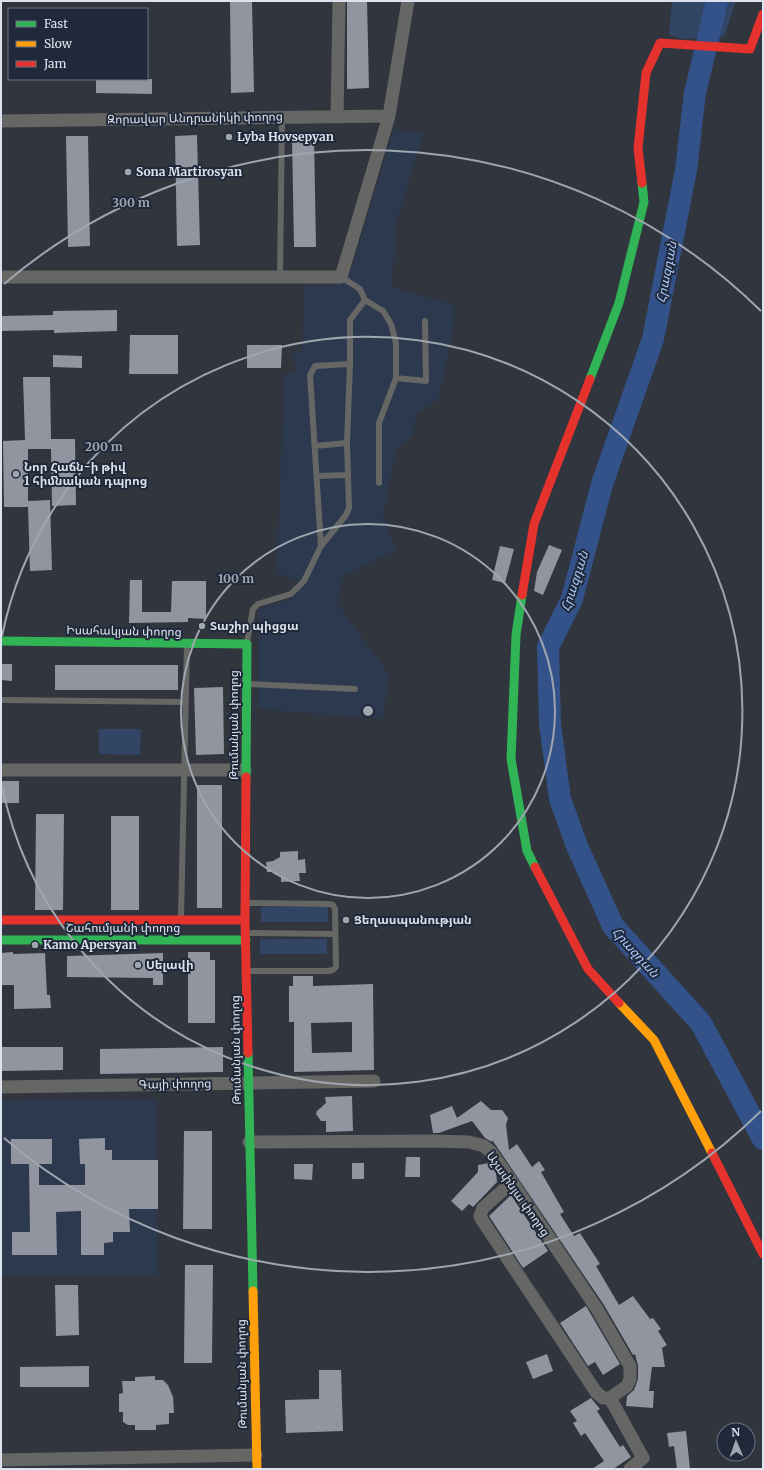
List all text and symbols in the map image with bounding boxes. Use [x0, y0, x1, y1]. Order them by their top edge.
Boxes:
legend [8, 8, 148, 80]
text: Fast [44, 16, 68, 31]
text: Slow [44, 36, 73, 51]
text: Jam [43, 56, 67, 71]
street label: Զորավար Անդրանիկի փողոց [107, 108, 283, 127]
place label: Lyba Hovsepyan [237, 129, 334, 144]
marker: Lyba Hovsepyan [224, 132, 234, 142]
place label: Sona Martirosyan [136, 164, 242, 179]
marker: Sona Martirosyan [123, 167, 133, 177]
text: 300 m [112, 195, 150, 210]
water label: Հրազդան [652, 239, 681, 304]
text: 200 m [85, 439, 123, 454]
place label: Նոր Հաճն-ի թիվ 1 հիմնական դպրոց [24, 459, 147, 488]
marker: Նոր Հաճն-ի թիվ 1 հիմնական դպրոց [11, 469, 21, 479]
water label: Հրազդան [557, 548, 593, 613]
text: 100 m [218, 571, 254, 586]
place label: Տաշիր պիցցա [210, 618, 299, 633]
marker: Տաշիր պիցցա [197, 621, 207, 631]
street label: Իսահակյան փողոց [66, 622, 182, 639]
street label: Թումանյան փողոց [226, 670, 241, 780]
centre of rings [361, 704, 375, 718]
place label: Ցեղասպանության [354, 912, 472, 927]
marker: Ցեղասպանության [341, 915, 351, 925]
street label: Շահումյանի փողոց [66, 920, 180, 935]
water label: Հրազդան [608, 924, 664, 982]
place label: Kamo Apersyan [43, 937, 137, 952]
marker: Kamo Apersyan [30, 940, 40, 950]
place label: Սելավի [146, 957, 194, 972]
marker: Սելավի [133, 960, 143, 970]
street label: Թումանյան փողոց [227, 995, 244, 1105]
street label: Գայի փողոց [138, 1075, 212, 1092]
street label: Աչափնյա փողոց [484, 1148, 553, 1239]
street label: Թումանյան փողոց [233, 1319, 250, 1429]
north arrow [716, 1422, 756, 1462]
text: N [731, 1425, 741, 1439]

